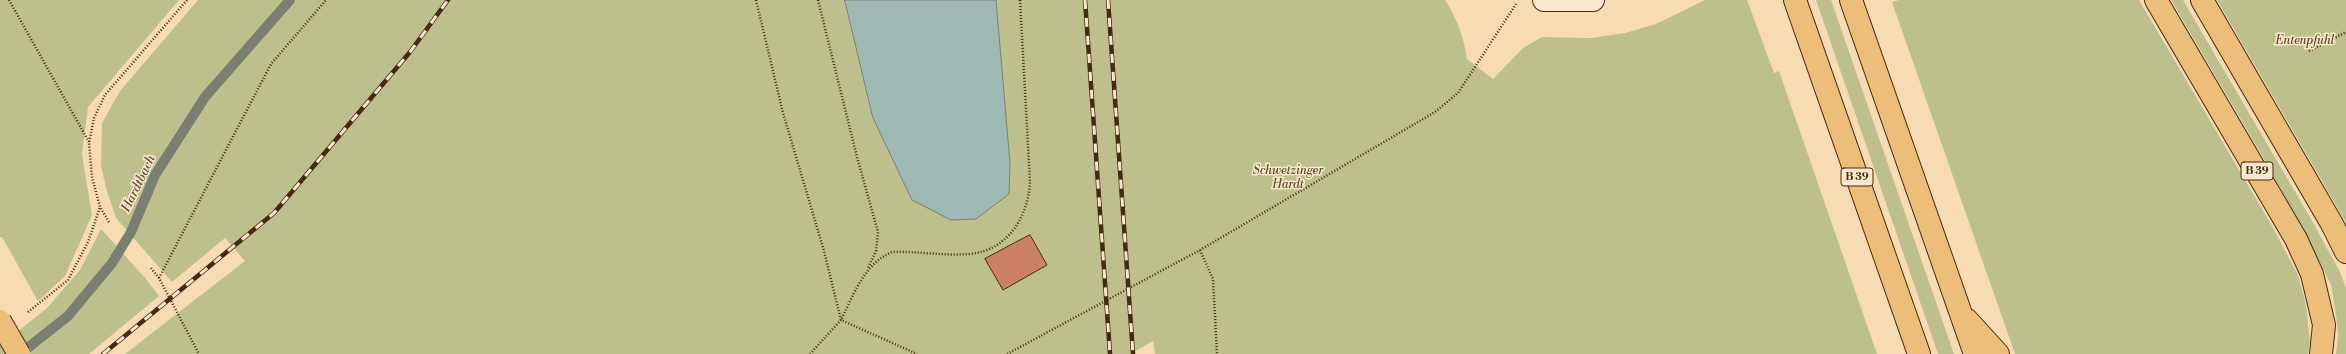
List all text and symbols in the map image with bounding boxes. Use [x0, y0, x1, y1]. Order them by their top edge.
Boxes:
park label: Entenpfuhl [2276, 34, 2334, 48]
water label: Hardtbach [119, 153, 159, 215]
road number: B 39 [2241, 162, 2273, 180]
park label: Schwetzinger Hardt [1253, 164, 1323, 192]
road number: B 39 [1841, 168, 1873, 186]

